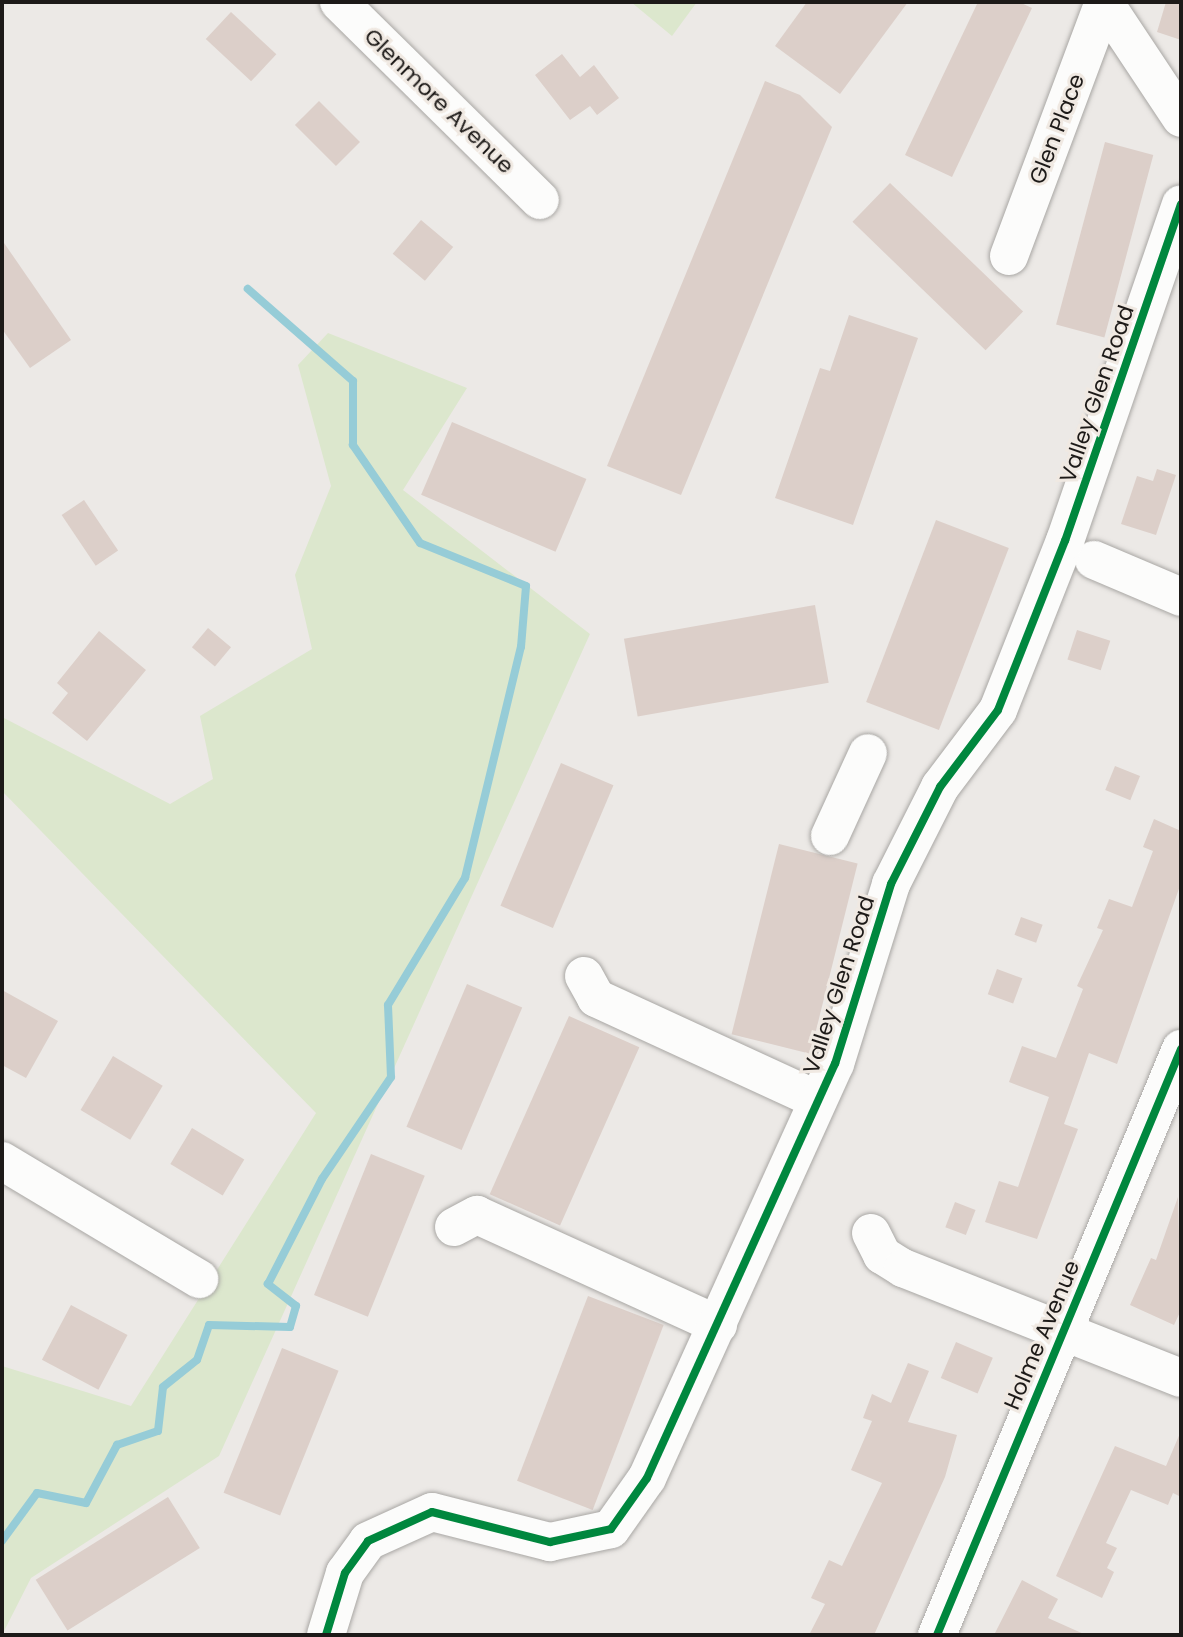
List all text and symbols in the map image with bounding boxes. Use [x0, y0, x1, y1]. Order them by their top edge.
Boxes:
street label: Glenmore Avenue [359, 23, 519, 179]
street label: Glen Place [1024, 70, 1090, 188]
street label: Valley Glen Road [1054, 302, 1140, 486]
street label: Valley Glen Road [798, 893, 880, 1077]
street label: Holme Avenue [999, 1256, 1085, 1414]

